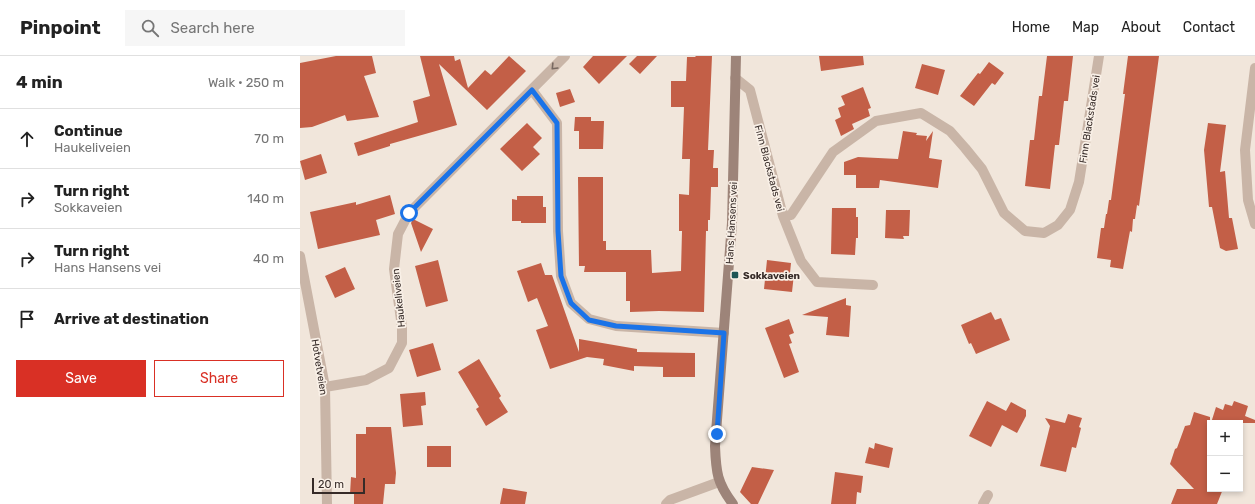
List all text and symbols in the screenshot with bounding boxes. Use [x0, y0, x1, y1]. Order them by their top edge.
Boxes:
search box [125, 10, 405, 46]
text: Pinpoint [20, 16, 101, 39]
icon: search [139, 17, 161, 39]
text: Search here [171, 19, 255, 37]
text: Home [1012, 19, 1050, 36]
text: Map [1072, 19, 1099, 36]
text: About [1121, 19, 1161, 36]
text: Contact [1183, 19, 1235, 36]
one-way arrow [551, 62, 559, 70]
text: 4 min [16, 72, 63, 92]
street label: Finn Blackstads vei [1077, 74, 1103, 164]
text: Walk · 250 m [208, 75, 284, 90]
text: Continue [54, 122, 123, 140]
street label: Finn Blackstads vei [752, 124, 786, 213]
icon: ahead [16, 128, 38, 150]
text: 70 m [254, 131, 284, 146]
text: Haukeliveien [54, 140, 131, 155]
text: Turn right [54, 182, 129, 200]
street label: Hans Hansens vei [724, 182, 740, 265]
icon: right [16, 188, 38, 210]
text: 140 m [247, 191, 284, 206]
text: Sokkaveien [54, 200, 122, 215]
route start [400, 204, 418, 222]
text: Turn right [54, 242, 129, 260]
icon: right [16, 248, 38, 270]
text: 40 m [253, 251, 284, 266]
text: Hans Hansens vei [54, 260, 161, 275]
street label: Haukeliveien [390, 268, 408, 328]
marker: Sokkaveien [730, 270, 740, 280]
place label: Sokkaveien [743, 270, 800, 282]
icon: arrive [16, 308, 38, 330]
text: Arrive at destination [54, 310, 209, 328]
street label: Hotvetveien [309, 338, 329, 396]
button: Save [16, 360, 146, 397]
button: Share [154, 360, 284, 397]
map controls [1207, 420, 1243, 492]
button: + [1207, 420, 1243, 456]
route end [708, 425, 726, 443]
button: − [1207, 456, 1243, 492]
scale bar [312, 476, 365, 495]
text: 20 m [318, 478, 344, 491]

